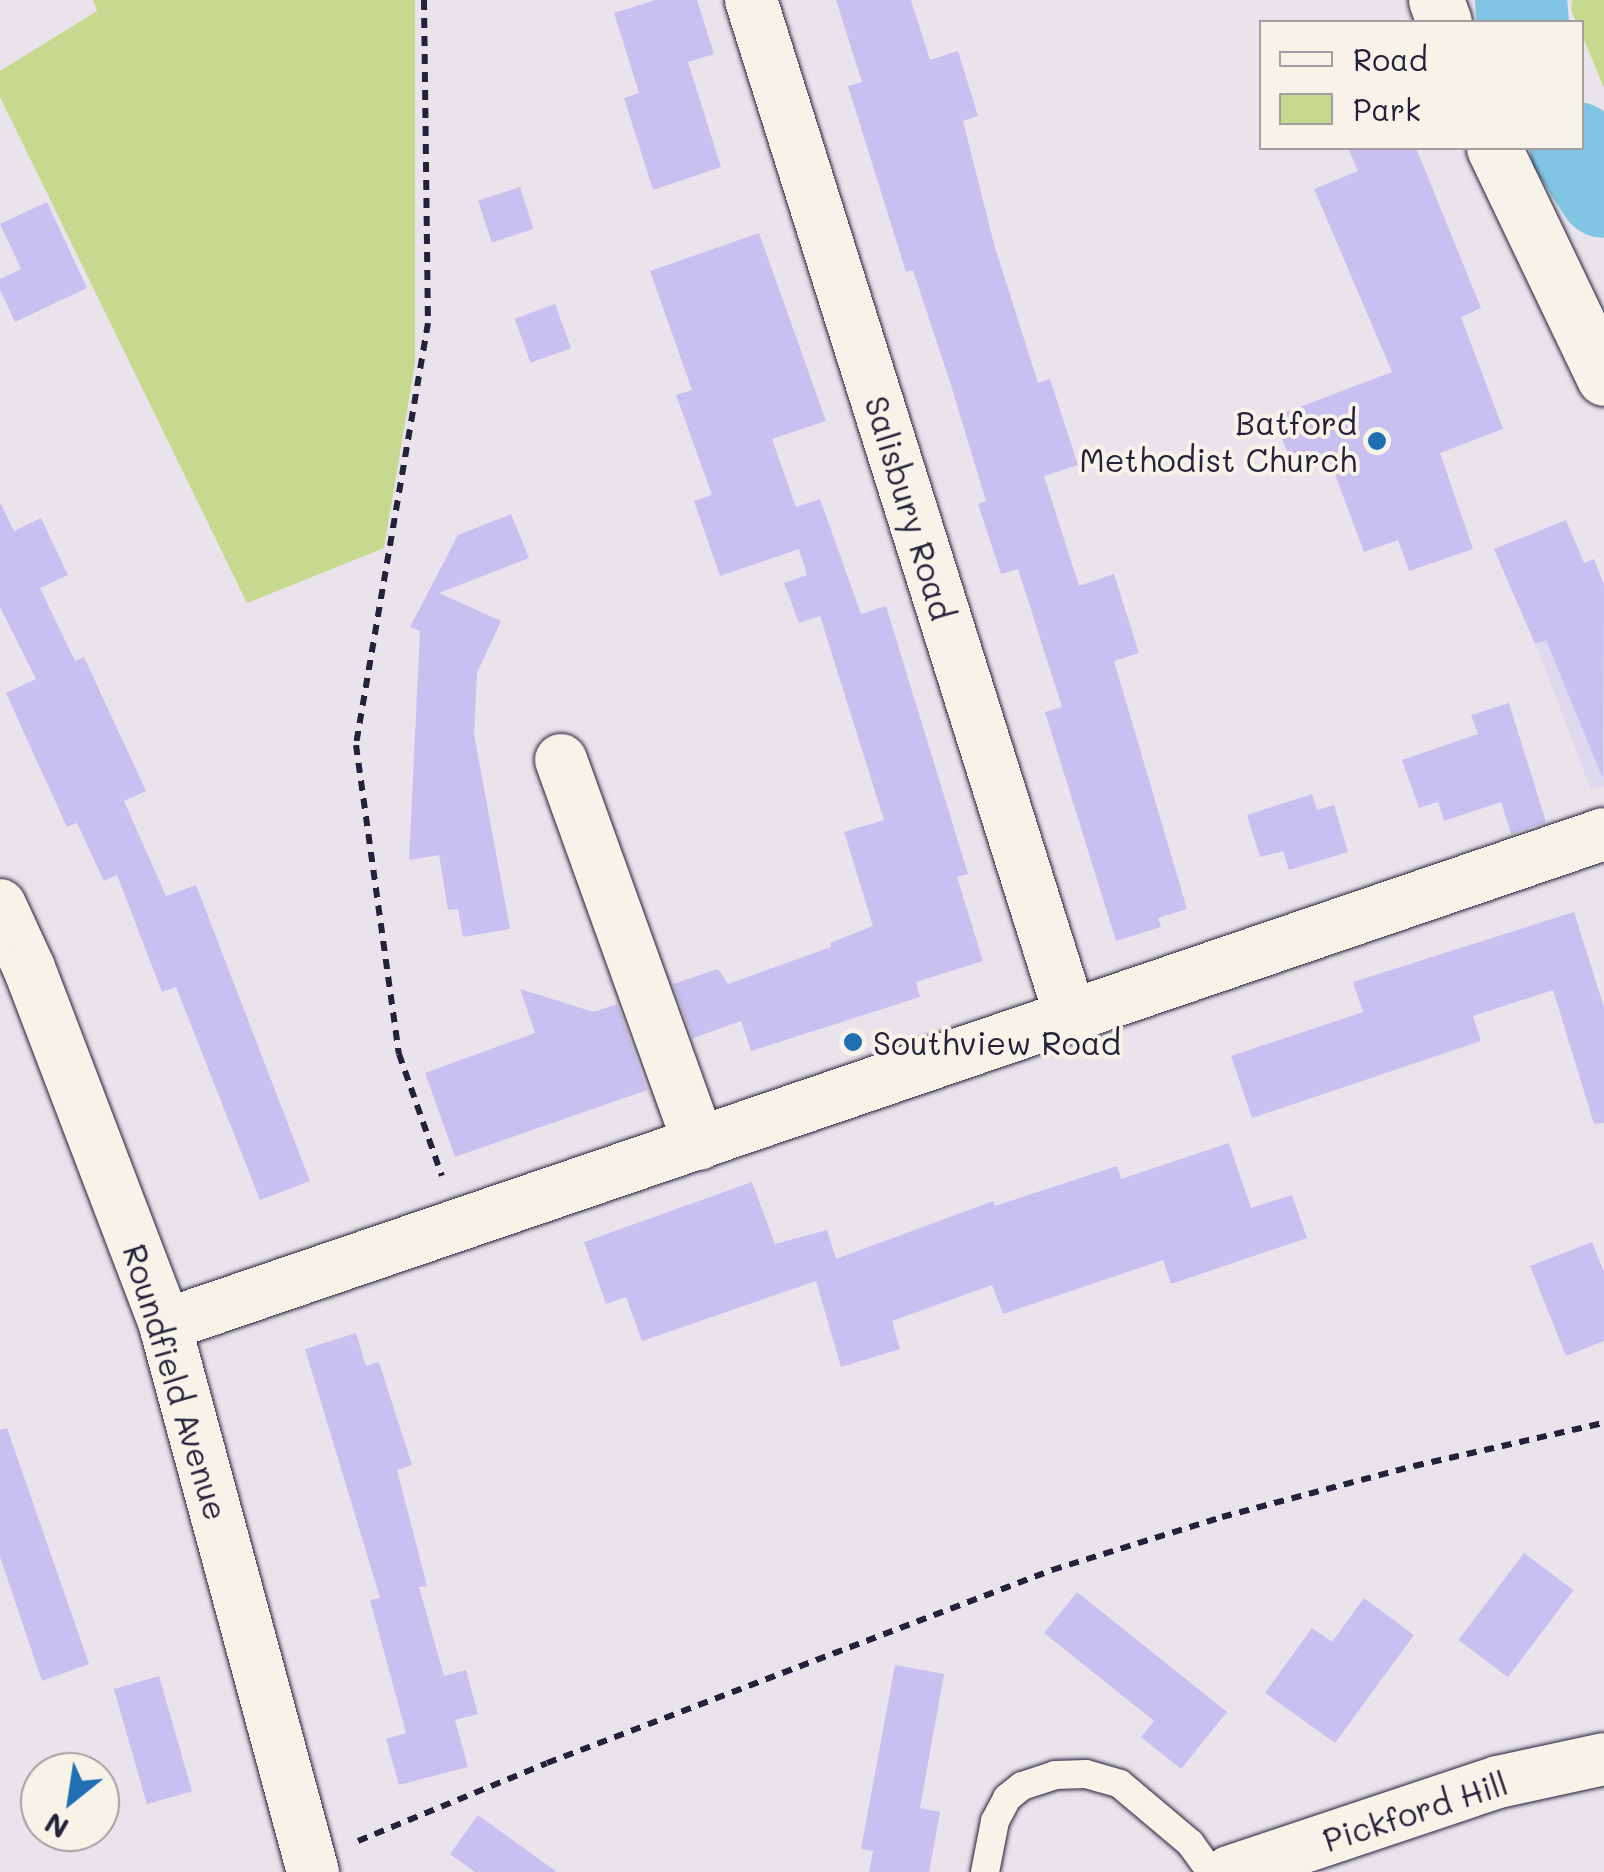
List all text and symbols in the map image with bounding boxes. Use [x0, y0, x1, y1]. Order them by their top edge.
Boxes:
legend [1259, 20, 1584, 150]
text: Road [1353, 39, 1428, 79]
text: Park [1353, 89, 1421, 129]
street label: Salisbury Road [858, 391, 962, 625]
place label: Batford Methodist Church [1079, 404, 1357, 479]
marker: Batford Methodist Church [1366, 430, 1388, 452]
place label: Southview Road [873, 1023, 1121, 1061]
marker: Southview Road [842, 1031, 864, 1053]
street label: Roundfield Avenue [116, 1239, 236, 1525]
north arrow [20, 1752, 120, 1852]
street label: Pickford Hill [1318, 1763, 1512, 1859]
text: N [38, 1805, 74, 1847]

